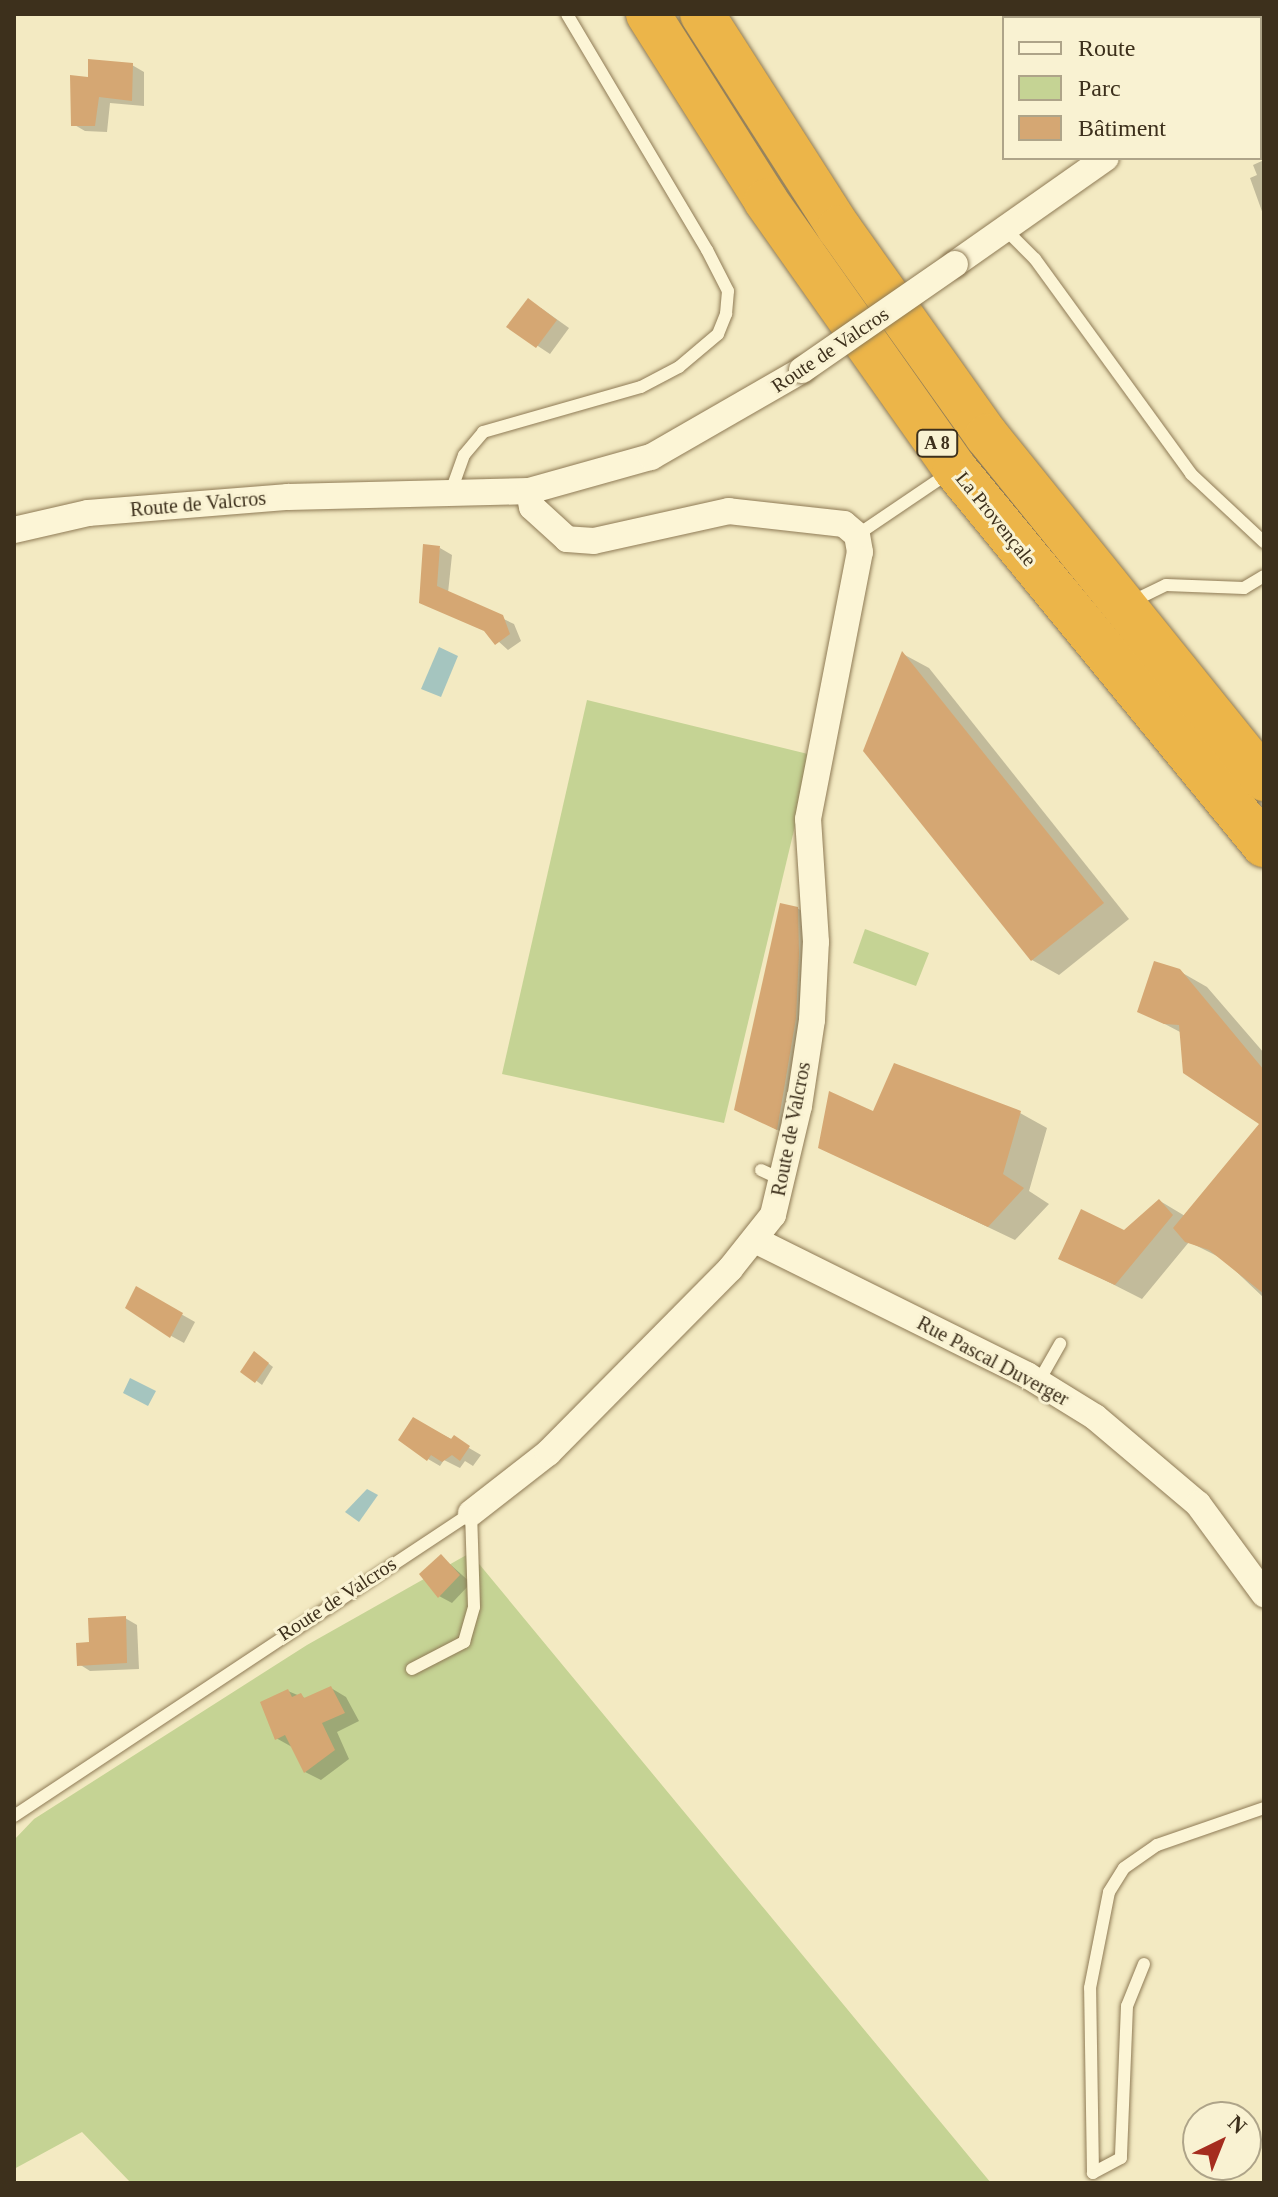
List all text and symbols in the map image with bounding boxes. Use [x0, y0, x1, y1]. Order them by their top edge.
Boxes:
legend [1002, 16, 1262, 160]
text: Route [1078, 35, 1135, 61]
text: Parc [1078, 75, 1121, 101]
text: Bâtiment [1078, 115, 1166, 141]
street label: Route de Valcros [767, 302, 893, 398]
road number: A 8 [915, 429, 959, 457]
street label: La Provençale [951, 467, 1041, 571]
street label: Route de Valcros [129, 486, 267, 522]
street label: Route de Valcros [766, 1060, 816, 1198]
street label: Rue Pascal Duverger [913, 1311, 1073, 1411]
street label: Route de Valcros [273, 1552, 401, 1646]
north arrow [1182, 2101, 1262, 2181]
text: N [1223, 2110, 1252, 2139]

